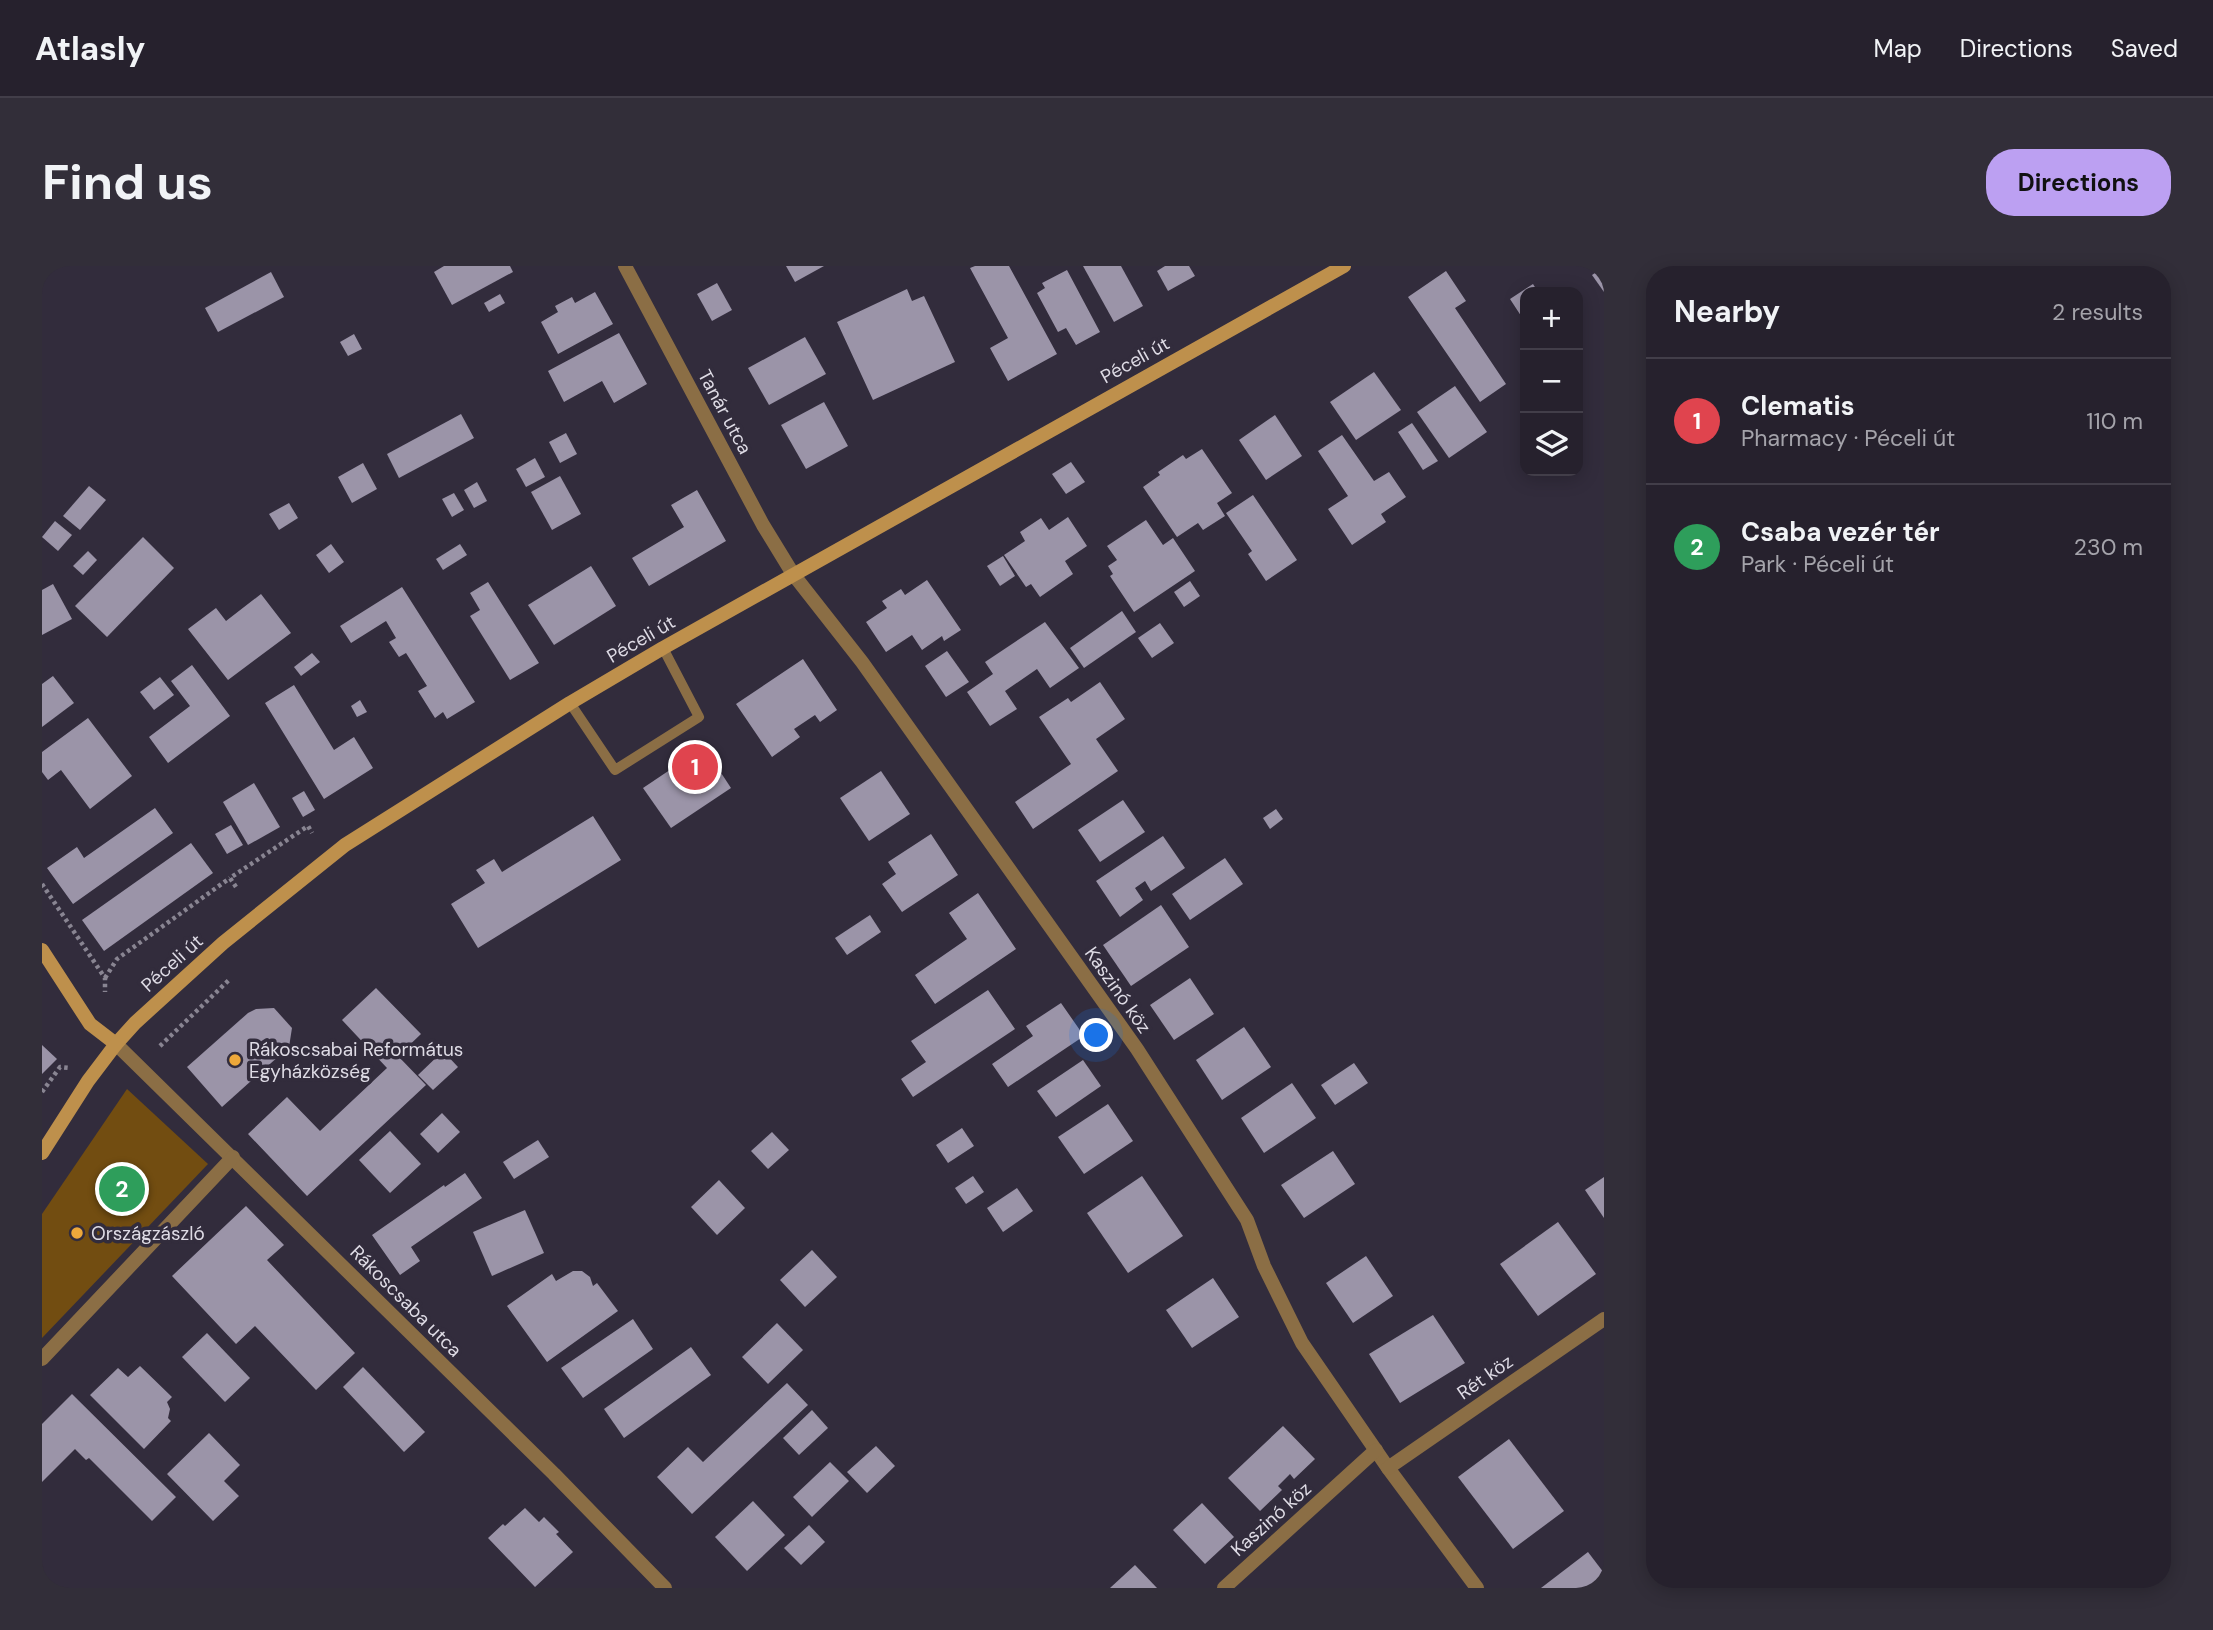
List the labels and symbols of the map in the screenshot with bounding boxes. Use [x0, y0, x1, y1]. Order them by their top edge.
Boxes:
street label: Péceli út [1096, 331, 1174, 389]
street label: Tanár utca [692, 365, 758, 459]
street label: Péceli út [602, 609, 680, 669]
pin: 1 [672, 741, 718, 793]
street label: Péceli út [136, 929, 208, 997]
street label: Kaszinó köz [1079, 942, 1157, 1038]
your location [1079, 1018, 1113, 1052]
place label: Rákoscsabai Református Egyházközség [249, 1037, 463, 1084]
marker: Rákoscsabai Református Egyházközség [227, 1052, 243, 1068]
pin: 2 [99, 1163, 145, 1215]
place label: Országzászló [91, 1221, 205, 1246]
marker: Országzászló [69, 1225, 85, 1241]
street label: Rákoscsaba utca [345, 1240, 467, 1362]
street label: Rét köz [1452, 1349, 1518, 1405]
street label: Kaszinó köz [1226, 1476, 1316, 1562]

